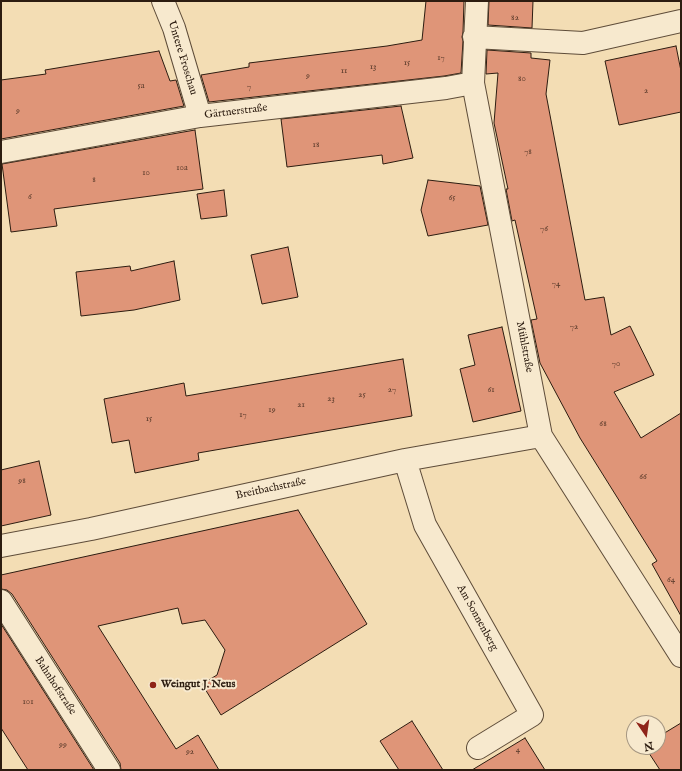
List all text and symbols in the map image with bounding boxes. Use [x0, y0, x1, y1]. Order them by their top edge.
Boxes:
house number: 82 [511, 13, 519, 23]
street label: Untere Froschau [164, 19, 200, 97]
house number: 17 [437, 53, 445, 63]
house number: 15 [404, 58, 410, 68]
house number: 13 [370, 62, 376, 72]
house number: 11 [341, 66, 347, 76]
house number: 9 [306, 71, 310, 81]
house number: 80 [518, 74, 526, 84]
house number: 5a [137, 81, 145, 91]
house number: 7 [247, 82, 251, 92]
house number: 2 [644, 86, 648, 96]
street label: Gärtnerstraße [204, 102, 268, 122]
house number: 9 [16, 106, 20, 116]
house number: 18 [313, 140, 319, 150]
house number: 78 [524, 147, 532, 157]
house number: 10a [176, 163, 188, 173]
house number: 10 [142, 168, 150, 178]
house number: 8 [92, 175, 96, 185]
house number: 6 [28, 192, 32, 202]
house number: 65 [448, 193, 456, 203]
house number: 76 [540, 224, 548, 234]
house number: 74 [552, 279, 560, 289]
street label: Mühlstraße [513, 320, 535, 374]
house number: 72 [570, 322, 578, 332]
house number: 70 [612, 359, 620, 369]
house number: 27 [388, 385, 396, 395]
house number: 61 [487, 385, 495, 395]
house number: 25 [358, 390, 366, 400]
house number: 23 [327, 394, 335, 404]
house number: 21 [297, 400, 305, 410]
house number: 19 [268, 405, 276, 415]
house number: 17 [239, 410, 247, 420]
house number: 15 [146, 414, 152, 424]
house number: 68 [599, 419, 607, 429]
house number: 66 [639, 472, 647, 482]
street label: Breitbachstraße [235, 475, 307, 503]
house number: 98 [18, 476, 26, 486]
house number: 64 [667, 575, 675, 585]
street label: Am Sonnenberg [453, 583, 501, 653]
street label: Bahnhofstraße [31, 654, 79, 718]
place label: Weingut J. Neus [161, 678, 235, 692]
marker: Weingut J. Neus [148, 680, 158, 690]
house number: 101 [22, 697, 34, 707]
north arrow [626, 715, 666, 755]
text: N [642, 738, 655, 754]
house number: 99 [59, 740, 67, 750]
house number: 4 [516, 745, 520, 755]
house number: 92 [186, 747, 194, 757]

